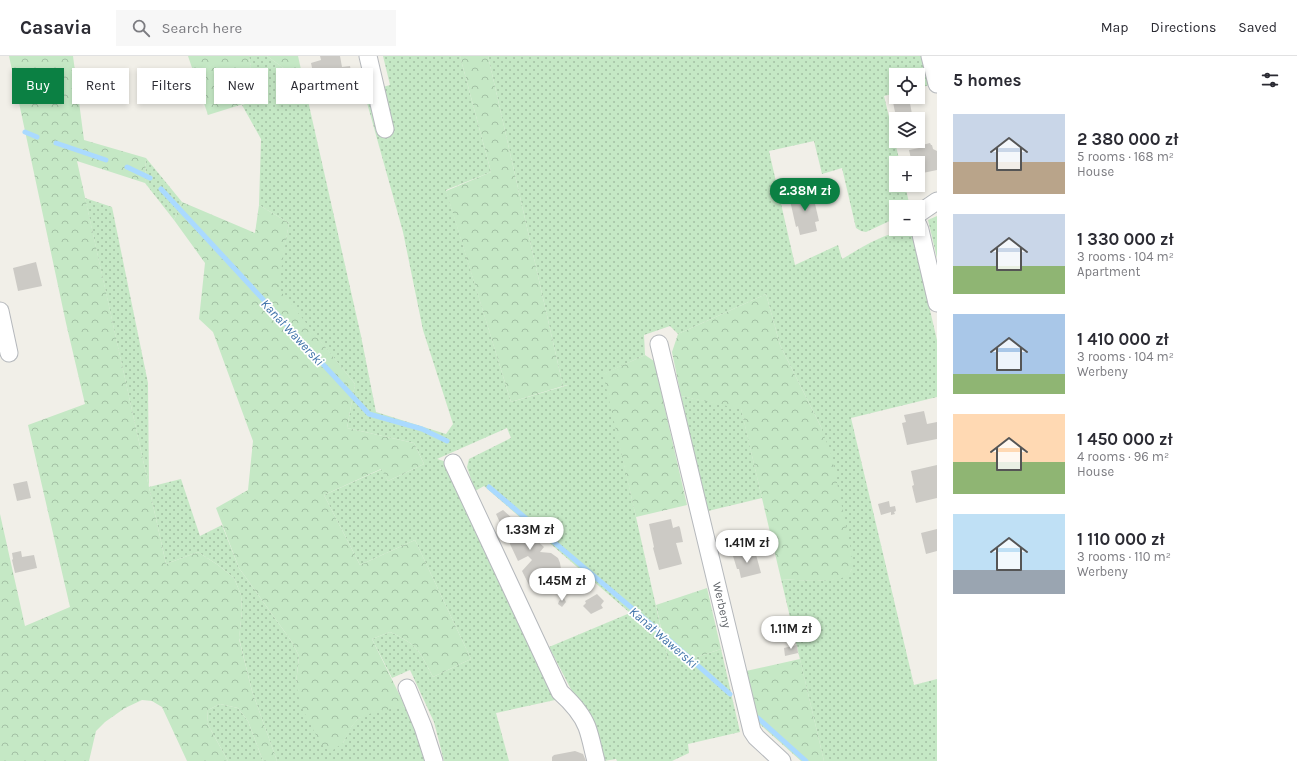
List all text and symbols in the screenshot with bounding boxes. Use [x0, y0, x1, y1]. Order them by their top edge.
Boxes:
search box [116, 10, 396, 46]
text: Casavia [20, 17, 92, 39]
icon: search [130, 17, 152, 39]
text: Search here [162, 19, 242, 37]
text: Map [1101, 19, 1129, 36]
text: Directions [1151, 19, 1216, 36]
text: Saved [1238, 19, 1277, 36]
chip: Buy [12, 68, 64, 104]
chip: Rent [72, 68, 129, 104]
chip: Filters [137, 68, 206, 104]
chip: New [214, 68, 268, 104]
chip: Apartment [276, 68, 373, 104]
map controls [889, 68, 925, 236]
button: locate [889, 68, 925, 104]
icon: filters [1259, 69, 1281, 91]
text: 5 homes [953, 70, 1022, 90]
button: layers [889, 112, 925, 148]
text: 2 380 000 zł [1077, 129, 1178, 149]
icon: home [985, 130, 1033, 178]
text: 5 rooms · 168 m² [1077, 149, 1174, 164]
button: + [889, 156, 925, 192]
text: House [1077, 164, 1114, 179]
pin: 2.38M zł [764, 178, 846, 212]
text: 2.38M zł [779, 183, 831, 198]
button: − [889, 200, 925, 236]
text: 1 330 000 zł [1077, 229, 1174, 249]
icon: home [985, 230, 1033, 278]
text: 3 rooms · 104 m² [1077, 249, 1174, 264]
text: Apartment [1077, 264, 1140, 279]
water label: Kanał Wawerski [258, 296, 328, 369]
text: 1 410 000 zł [1077, 329, 1169, 349]
icon: home [985, 330, 1033, 378]
text: 3 rooms · 104 m² [1077, 349, 1174, 364]
text: Werbeny [1077, 364, 1128, 379]
text: 1 450 000 zł [1077, 429, 1173, 449]
icon: home [985, 430, 1033, 478]
text: 4 rooms · 96 m² [1077, 449, 1169, 464]
text: House [1077, 464, 1114, 479]
pin: 1.33M zł [489, 517, 571, 551]
text: 1.33M zł [506, 522, 554, 537]
text: 1 110 000 zł [1077, 529, 1165, 549]
pin: 1.41M zł [706, 530, 788, 564]
icon: home [985, 530, 1033, 578]
text: 1.41M zł [725, 535, 769, 550]
text: 3 rooms · 110 m² [1077, 549, 1171, 564]
text: Werbeny [1077, 564, 1128, 579]
pin: 1.45M zł [521, 568, 603, 602]
text: 1.45M zł [538, 573, 586, 588]
street label: Werbeny [710, 581, 734, 630]
water label: Kanał Wawerski [627, 604, 701, 671]
pin: 1.11M zł [750, 616, 832, 650]
text: 1.11M zł [770, 621, 812, 636]

